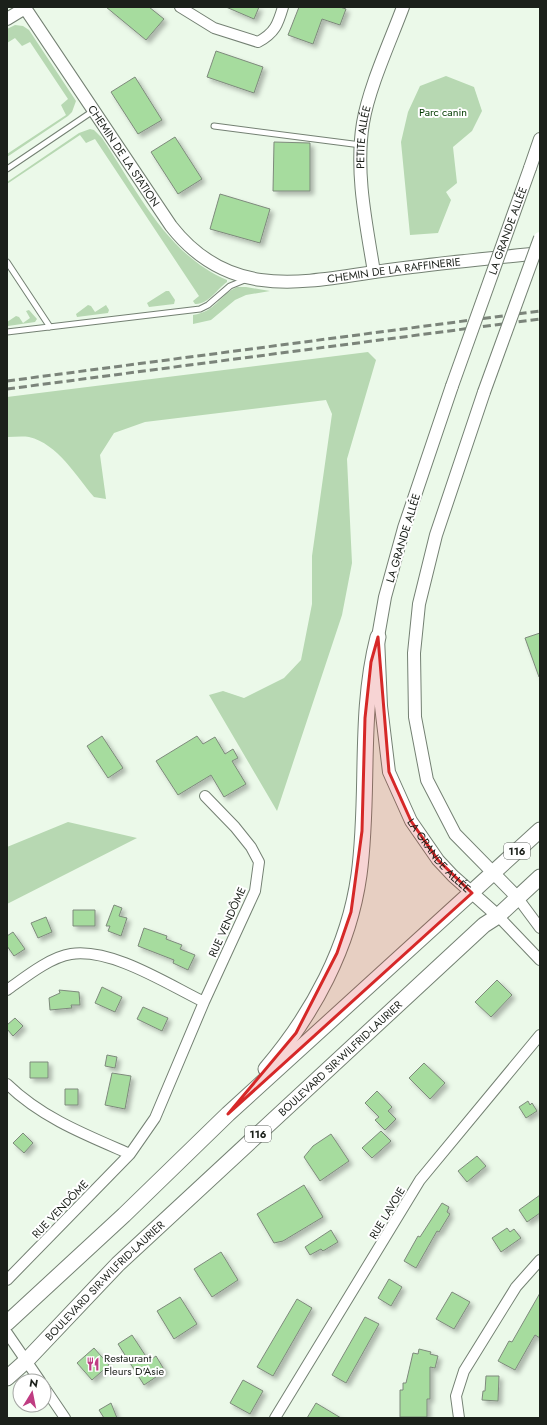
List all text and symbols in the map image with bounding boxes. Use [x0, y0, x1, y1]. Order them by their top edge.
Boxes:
street label: CHEMIN DE LA STATION [84, 102, 164, 210]
street label: PETITE ALLÉE [352, 104, 375, 169]
park label: Parc canin [419, 104, 467, 120]
street label: LA GRANDE ALLÉE [484, 184, 531, 277]
street label: CHEMIN DE LA RAFFINERIE [326, 253, 461, 287]
street label: LA GRANDE ALLÉE [382, 491, 424, 585]
street label: LA GRANDE ALLÉE [404, 815, 474, 896]
road number: 116 [504, 843, 530, 859]
street label: RUE VENDÔME [204, 884, 250, 960]
street label: BOULEVARD SIR-WILFRID-LAURIER [275, 996, 406, 1120]
road number: 116 [245, 1126, 271, 1142]
street label: RUE VENDÔME [28, 1176, 92, 1242]
street label: RUE LAVOIE [365, 1184, 409, 1242]
street label: BOULEVARD SIR-WILFRID-LAURIER [41, 1216, 169, 1344]
place label: Restaurant Fleurs D'Asie [104, 1350, 164, 1379]
restaurant icon: Restaurant Fleurs D'Asie [85, 1356, 101, 1372]
north arrow [12, 1373, 52, 1413]
text: N [28, 1375, 39, 1392]

